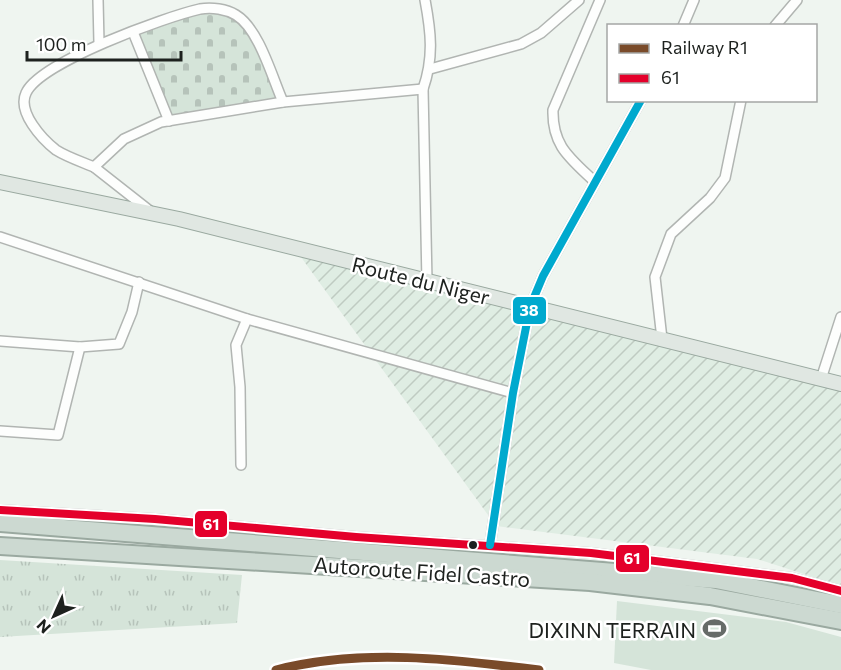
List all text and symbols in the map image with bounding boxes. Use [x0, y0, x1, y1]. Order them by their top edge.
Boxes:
scale bar [27, 24, 182, 62]
legend [607, 24, 817, 102]
text: 100 m [36, 33, 86, 55]
text: Railway R1 [661, 36, 748, 58]
text: 61 [661, 66, 680, 88]
street label: Route du Niger [350, 251, 492, 309]
line badge: 38 [512, 296, 547, 325]
text: 38 [519, 300, 539, 319]
line badge: 61 [194, 510, 228, 538]
text: 61 [202, 514, 220, 533]
unlabelled marker [467, 539, 479, 551]
line badge: 61 [615, 544, 650, 573]
text: 61 [623, 548, 641, 567]
street label: Autoroute Fidel Castro [313, 551, 531, 591]
north arrow [24, 586, 84, 646]
text: N [32, 616, 54, 638]
sports icon: DIXINN TERRAIN [701, 616, 727, 642]
place label: DIXINN TERRAIN [529, 617, 696, 642]

